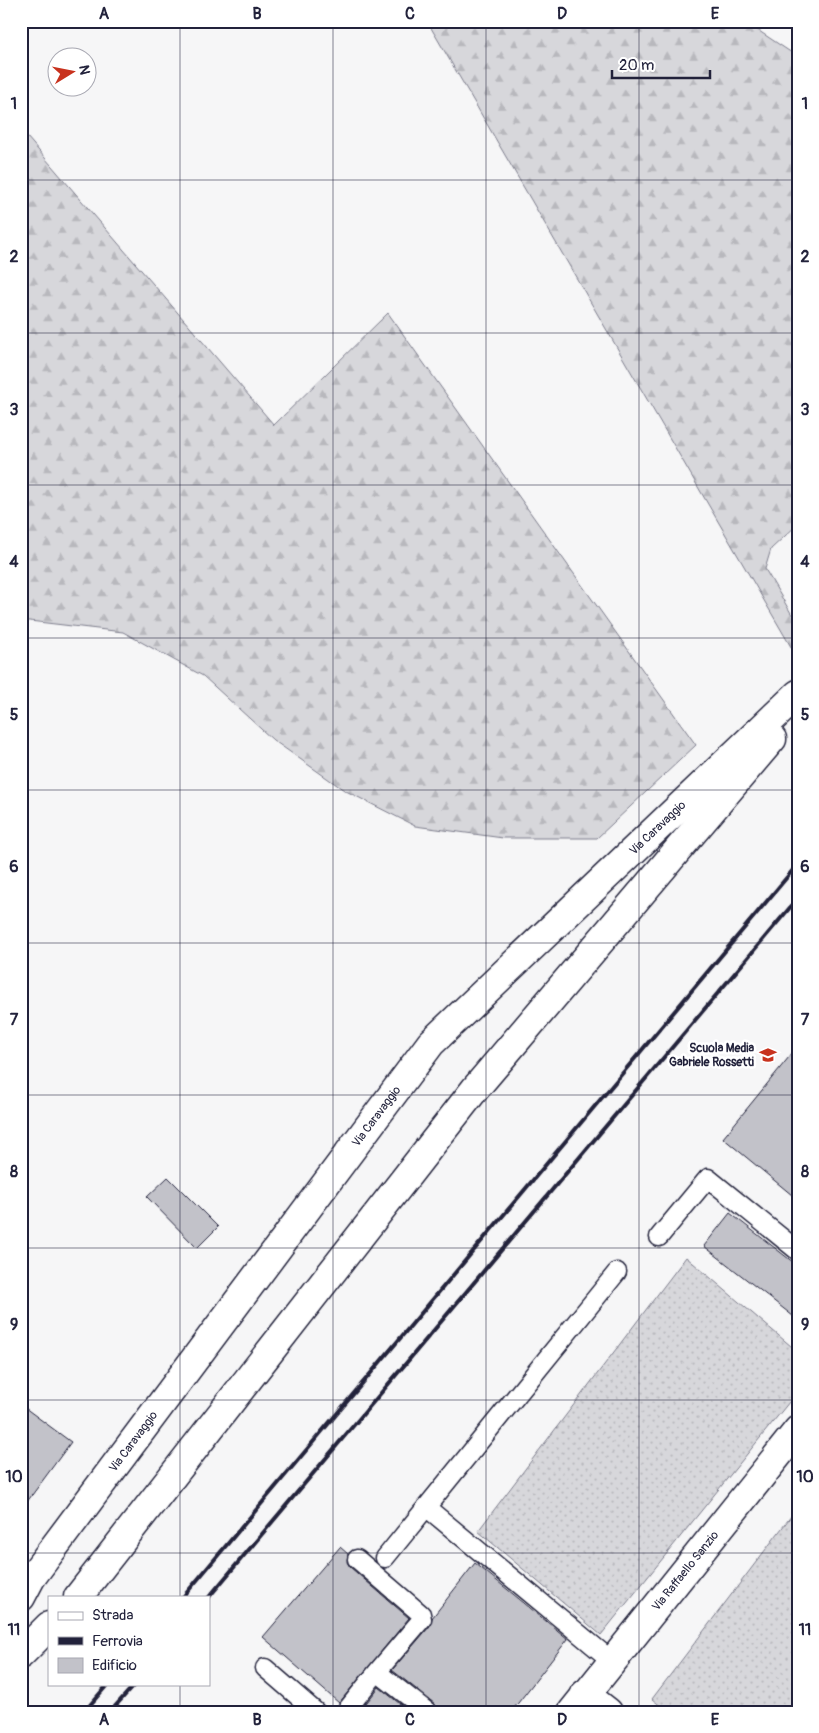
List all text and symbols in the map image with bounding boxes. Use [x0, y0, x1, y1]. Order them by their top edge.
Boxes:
text: A [99, 4, 110, 24]
text: B [252, 4, 262, 24]
text: C [405, 4, 415, 24]
text: D [557, 4, 567, 24]
text: E [711, 4, 720, 24]
north arrow [48, 48, 98, 98]
scale bar [612, 48, 709, 80]
text: 20 m [619, 56, 654, 75]
text: N [75, 64, 94, 76]
text: 1 [11, 94, 17, 114]
text: 1 [802, 94, 808, 114]
text: 2 [10, 247, 19, 267]
text: 2 [801, 247, 810, 267]
text: 3 [10, 400, 19, 420]
text: 3 [801, 400, 810, 420]
text: 4 [9, 552, 19, 572]
text: 4 [800, 552, 810, 572]
text: 5 [10, 705, 19, 725]
text: 5 [801, 705, 810, 725]
street label: Via Caravaggio [627, 797, 690, 858]
text: 6 [9, 857, 19, 877]
text: 6 [800, 857, 810, 877]
text: 7 [10, 1010, 19, 1030]
text: 7 [801, 1010, 810, 1030]
place label: Scuola Media Gabriele Rossetti [669, 1041, 754, 1070]
school or university icon: Scuola Media Gabriele Rossetti [758, 1045, 778, 1065]
street label: Via Caravaggio [349, 1083, 405, 1150]
text: 8 [10, 1162, 18, 1182]
text: 8 [801, 1162, 809, 1182]
text: 9 [10, 1315, 18, 1335]
text: 9 [801, 1315, 809, 1335]
street label: Via Caravaggio [106, 1408, 161, 1475]
text: 10 [5, 1467, 23, 1487]
text: 10 [796, 1467, 814, 1487]
street label: Via Raffaello Sanzio [649, 1528, 722, 1614]
legend [48, 1596, 210, 1686]
text: Strada [92, 1606, 133, 1625]
text: 11 [8, 1620, 20, 1640]
text: 11 [799, 1620, 811, 1640]
text: Ferrovia [92, 1632, 143, 1651]
text: Edificio [92, 1656, 137, 1675]
text: A [99, 1710, 110, 1730]
text: B [252, 1710, 262, 1730]
text: C [405, 1710, 415, 1730]
text: D [557, 1710, 567, 1730]
text: E [711, 1710, 720, 1730]

